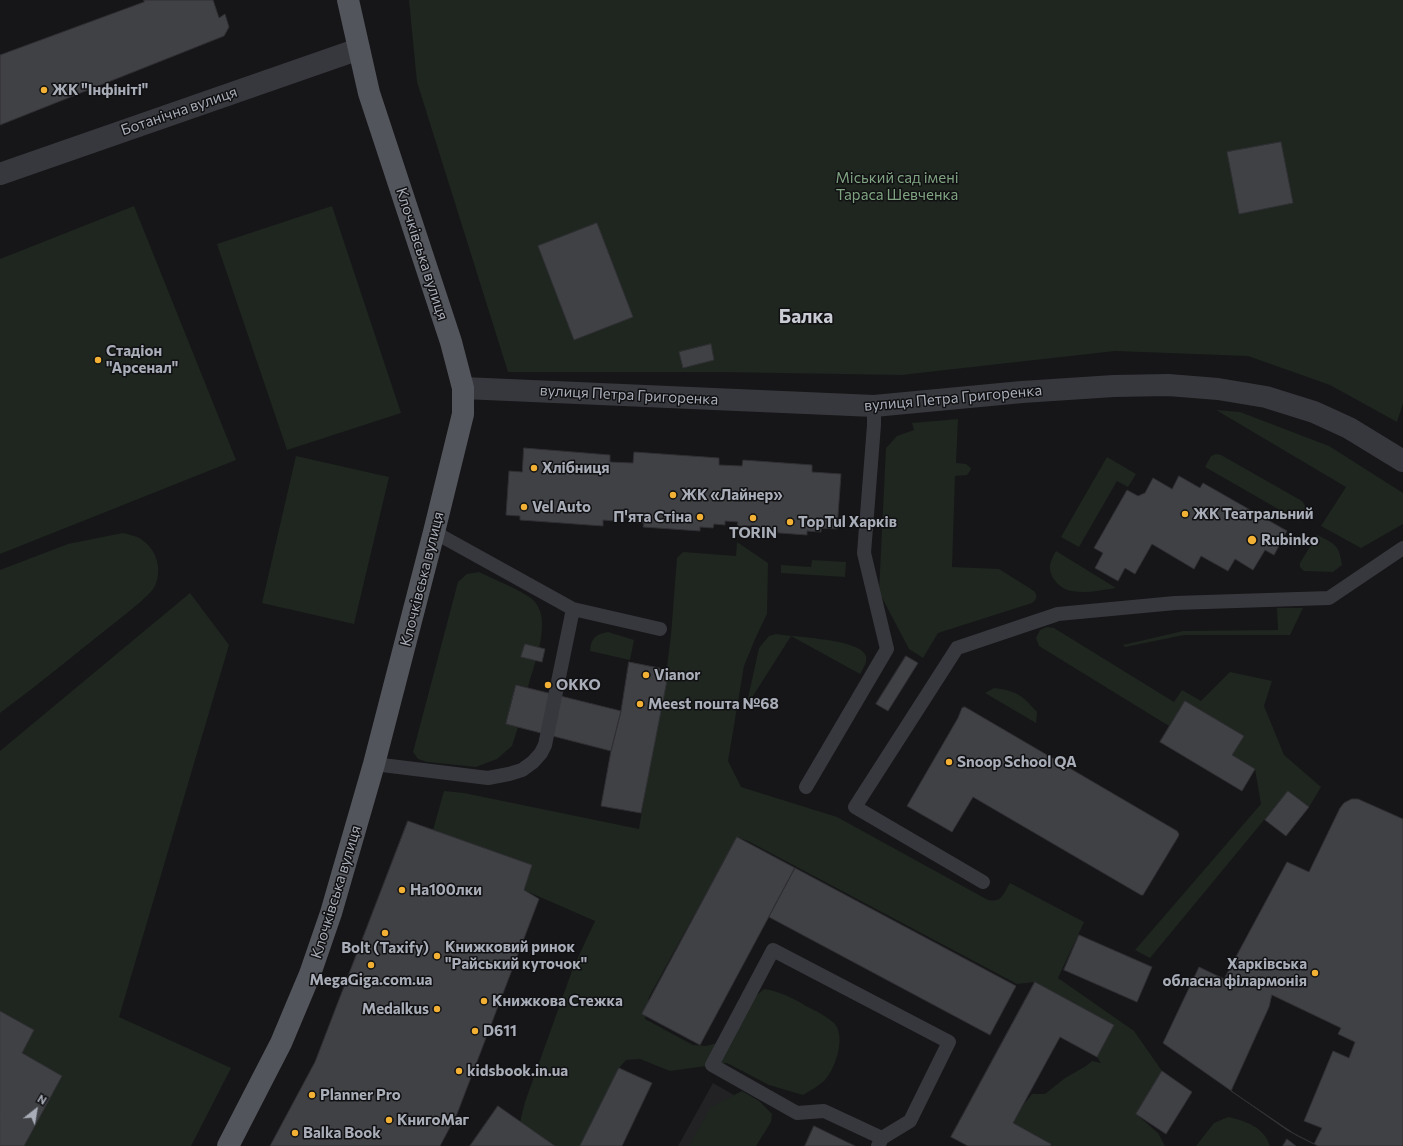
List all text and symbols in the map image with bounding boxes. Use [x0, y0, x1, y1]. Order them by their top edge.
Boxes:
place label: ЖК "Інфініті" [52, 81, 148, 99]
street label: Ботанічна вулиця [119, 83, 239, 139]
marker: ЖК "Інфініті" [39, 85, 49, 95]
park label: Міський сад імені Тараса Шевченка [835, 169, 959, 204]
street label: Клочківська вулиця [392, 185, 452, 323]
district label: Балка [779, 306, 833, 328]
place label: Стадіон "Арсенал" [106, 342, 178, 377]
marker: Стадіон "Арсенал" [93, 355, 103, 365]
street label: вулиця Петра Григоренка [539, 381, 719, 409]
street label: вулиця Петра Григоренка [863, 381, 1043, 415]
place label: Хлібниця [542, 459, 610, 477]
marker: Хлібниця [529, 463, 539, 473]
place label: ЖК «Лайнер» [681, 486, 783, 504]
marker: ЖК «Лайнер» [668, 490, 678, 500]
place label: Vel Auto [532, 498, 591, 516]
marker: Vel Auto [519, 502, 529, 512]
place label: ЖК Театральний [1193, 505, 1314, 523]
place label: П'ята Стіна [613, 508, 692, 526]
marker: ЖК Театральний [1180, 509, 1190, 519]
street label: Клочківська вулиця [397, 510, 447, 648]
marker: П'ята Стіна [695, 512, 705, 522]
marker: TORIN [748, 513, 758, 523]
place label: TopTul Харків [798, 513, 897, 531]
marker: TopTul Харків [785, 517, 795, 527]
place label: TORIN [729, 524, 777, 542]
place label: Rubinko [1261, 531, 1319, 549]
marker: Rubinko [1246, 534, 1258, 546]
place label: Vianor [654, 666, 701, 684]
marker: Vianor [641, 670, 651, 680]
place label: ОККО [556, 676, 601, 694]
marker: ОККО [543, 680, 553, 690]
place label: Meest пошта №68 [648, 695, 779, 713]
marker: Meest пошта №68 [635, 699, 645, 709]
place label: Snoop School QA [957, 753, 1077, 771]
marker: Snoop School QA [944, 757, 954, 767]
street label: Клочківська вулиця [307, 823, 365, 961]
place label: На100лки [410, 881, 482, 899]
marker: На100лки [397, 885, 407, 895]
marker: Bolt (Taxify) [380, 928, 390, 938]
place label: Книжковий ринок "Райський куточок" [445, 938, 587, 973]
place label: Bolt (Taxify) [341, 939, 429, 957]
marker: Книжковий ринок "Райський куточок" [432, 951, 442, 961]
place label: Харківська обласна філармонія [1163, 955, 1307, 990]
marker: MegaGiga.com.ua [366, 960, 376, 970]
marker: Харківська обласна філармонія [1310, 968, 1320, 978]
place label: MegaGiga.com.ua [309, 971, 433, 989]
place label: Книжкова Стежка [492, 992, 623, 1010]
marker: Книжкова Стежка [479, 996, 489, 1006]
place label: Medalkus [362, 1000, 429, 1018]
marker: Medalkus [432, 1004, 442, 1014]
place label: D611 [483, 1022, 517, 1040]
marker: D611 [470, 1026, 480, 1036]
place label: kidsbook.in.ua [467, 1062, 568, 1080]
marker: kidsbook.in.ua [454, 1066, 464, 1076]
place label: Planner Pro [320, 1086, 401, 1104]
north arrow [16, 1090, 56, 1130]
marker: Planner Pro [307, 1090, 317, 1100]
text: N [36, 1092, 49, 1107]
place label: КнигоМаг [397, 1111, 469, 1129]
marker: КнигоМаг [384, 1115, 394, 1125]
place label: Balka Book [303, 1124, 381, 1142]
marker: Balka Book [290, 1128, 300, 1138]

